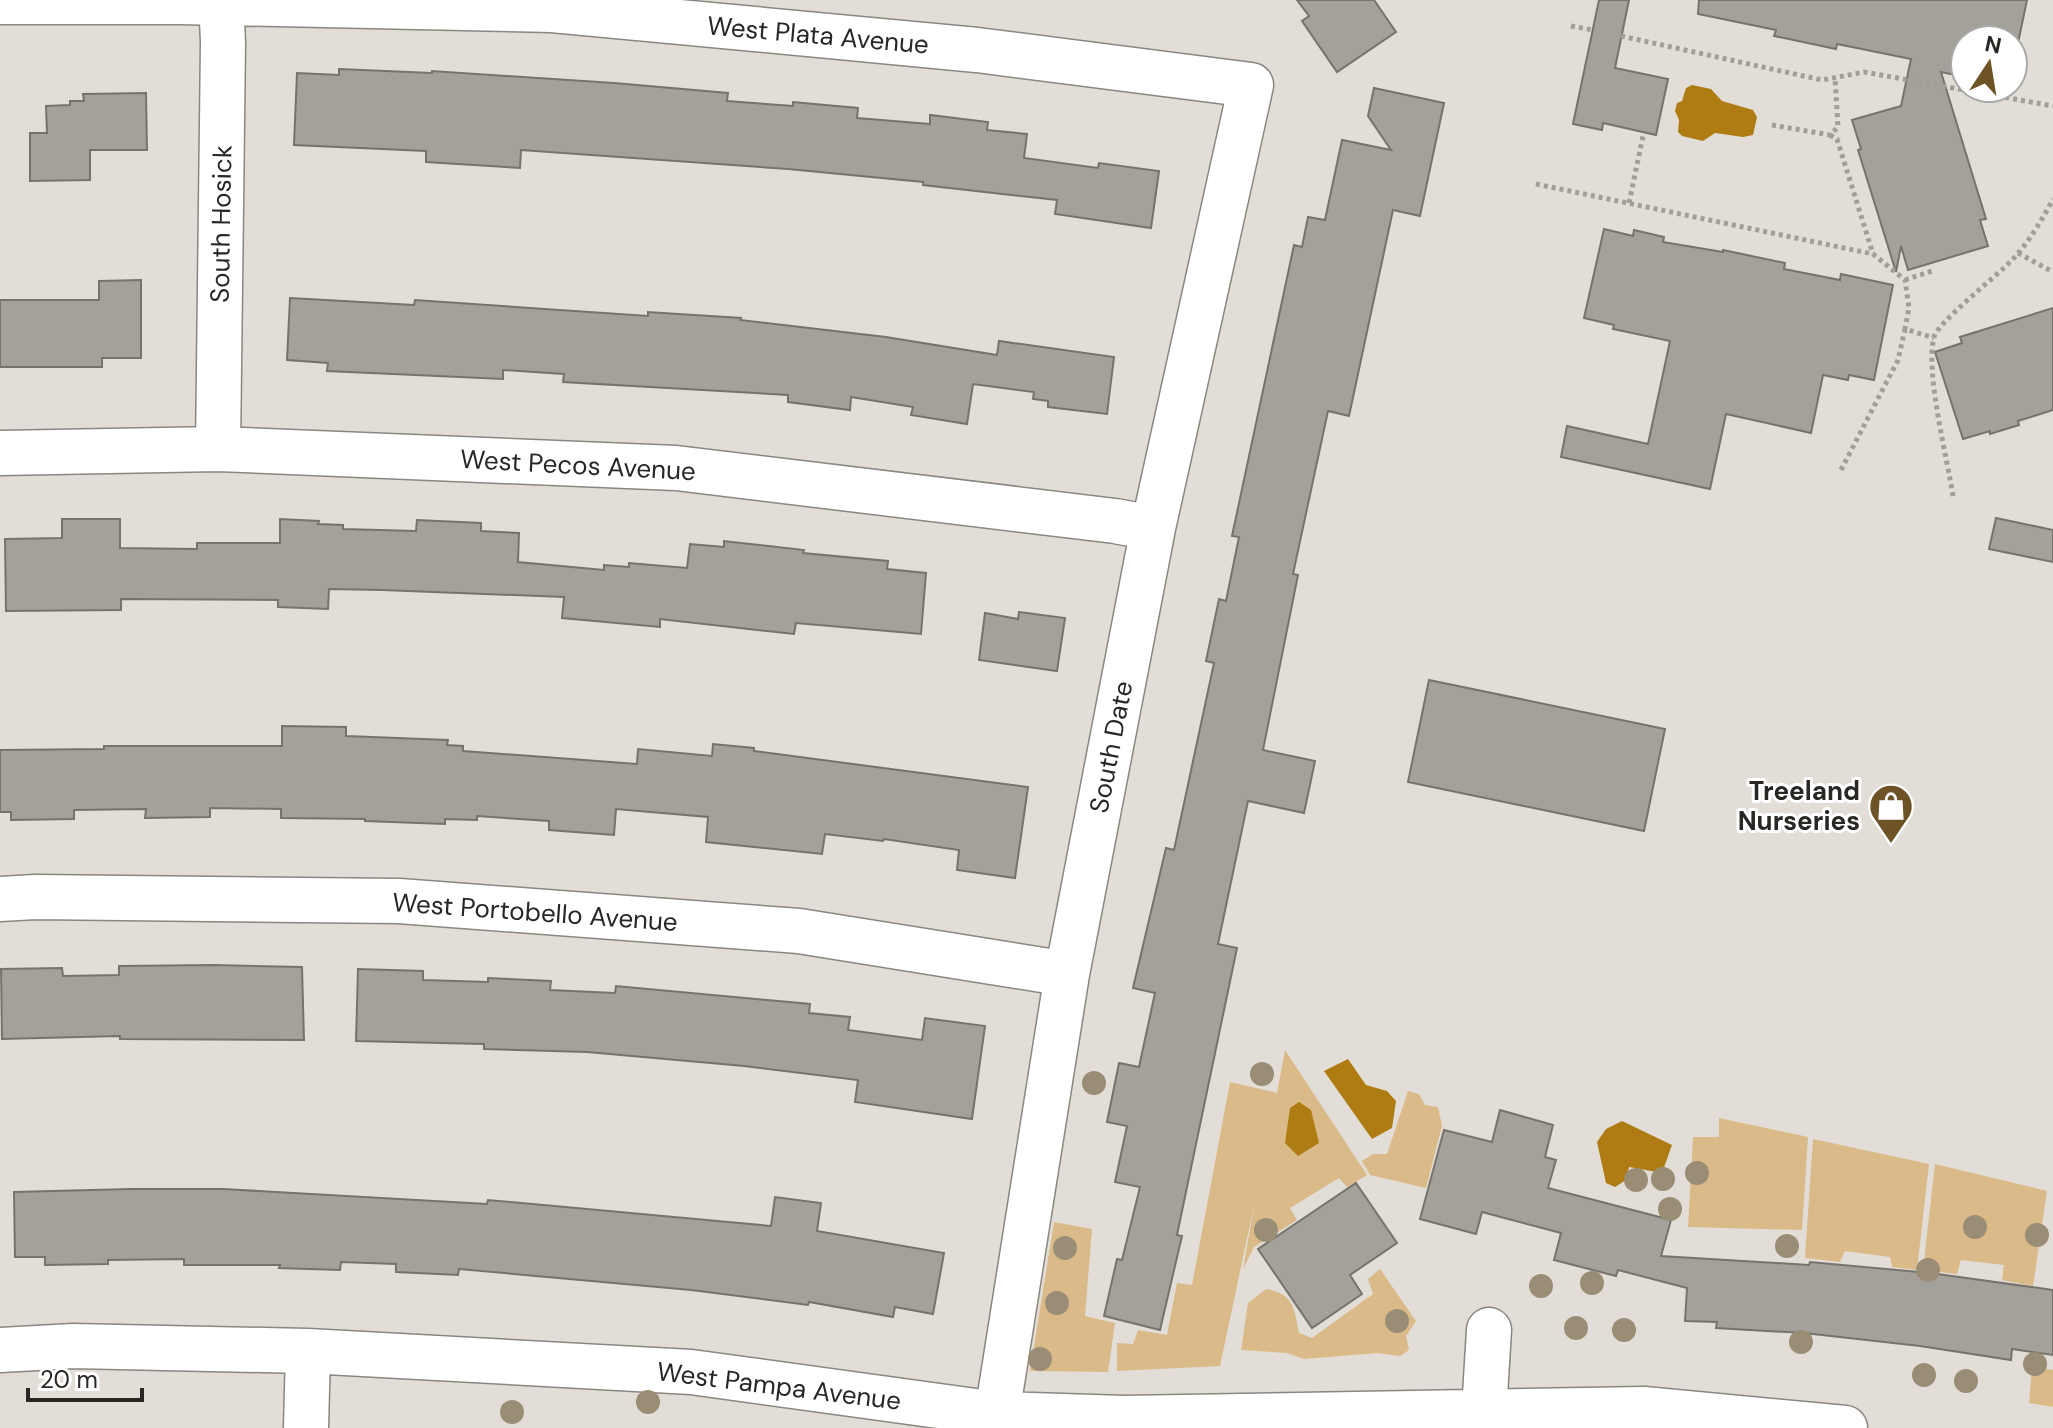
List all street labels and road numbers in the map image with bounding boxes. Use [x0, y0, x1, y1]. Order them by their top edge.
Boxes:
street label: West Plata Avenue [706, 8, 930, 62]
street label: South Hosick [203, 145, 239, 303]
street label: West Pecos Avenue [459, 442, 697, 488]
street label: South Date [1082, 678, 1140, 816]
street label: West Portobello Avenue [391, 885, 679, 939]
street label: West Pampa Avenue [655, 1354, 903, 1418]

